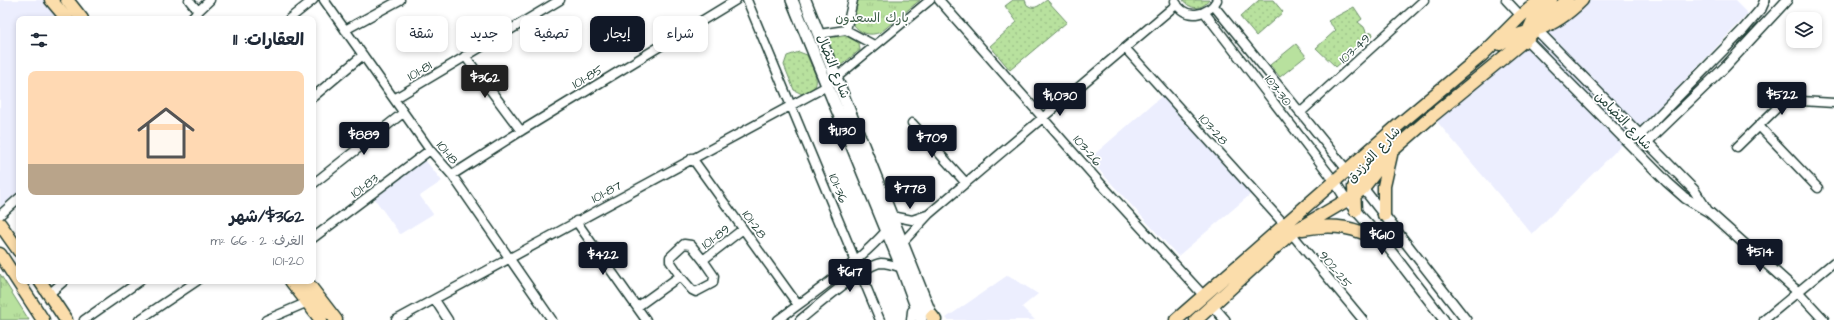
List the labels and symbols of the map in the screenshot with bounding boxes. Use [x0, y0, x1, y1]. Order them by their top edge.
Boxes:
park label: بارك السعدون [835, 9, 909, 27]
street label: 103-49 [1335, 30, 1374, 68]
street label: شارع النضال [812, 32, 854, 101]
street label: 101-81 [404, 56, 435, 85]
street label: 101-85 [569, 61, 606, 93]
pin: $362 [461, 65, 509, 99]
street label: 103-30 [1260, 71, 1296, 110]
pin: $522 [1758, 82, 1806, 116]
pin: $1,030 [1027, 83, 1093, 117]
street label: شارع التضامن [1591, 87, 1656, 154]
street label: 103-28 [1194, 110, 1232, 150]
pin: $1,130 [809, 118, 875, 152]
pin: $889 [340, 122, 388, 156]
street label: شارع الفرزدق [1343, 122, 1405, 187]
pin: $709 [908, 125, 956, 159]
street label: 103-26 [1069, 131, 1106, 170]
street label: 101-18 [432, 137, 463, 169]
street label: 101-83 [347, 169, 383, 202]
street label: 101-36 [824, 171, 852, 206]
street label: 101-87 [588, 176, 625, 207]
pin: $778 [886, 176, 934, 210]
street label: 101-28 [738, 207, 771, 243]
street label: 101-89 [698, 220, 734, 253]
pin: $610 [1358, 222, 1406, 256]
pin: $514 [1736, 239, 1784, 273]
pin: $422 [579, 242, 627, 276]
street label: 902-25 [1314, 247, 1356, 292]
pin: $617 [826, 259, 874, 293]

